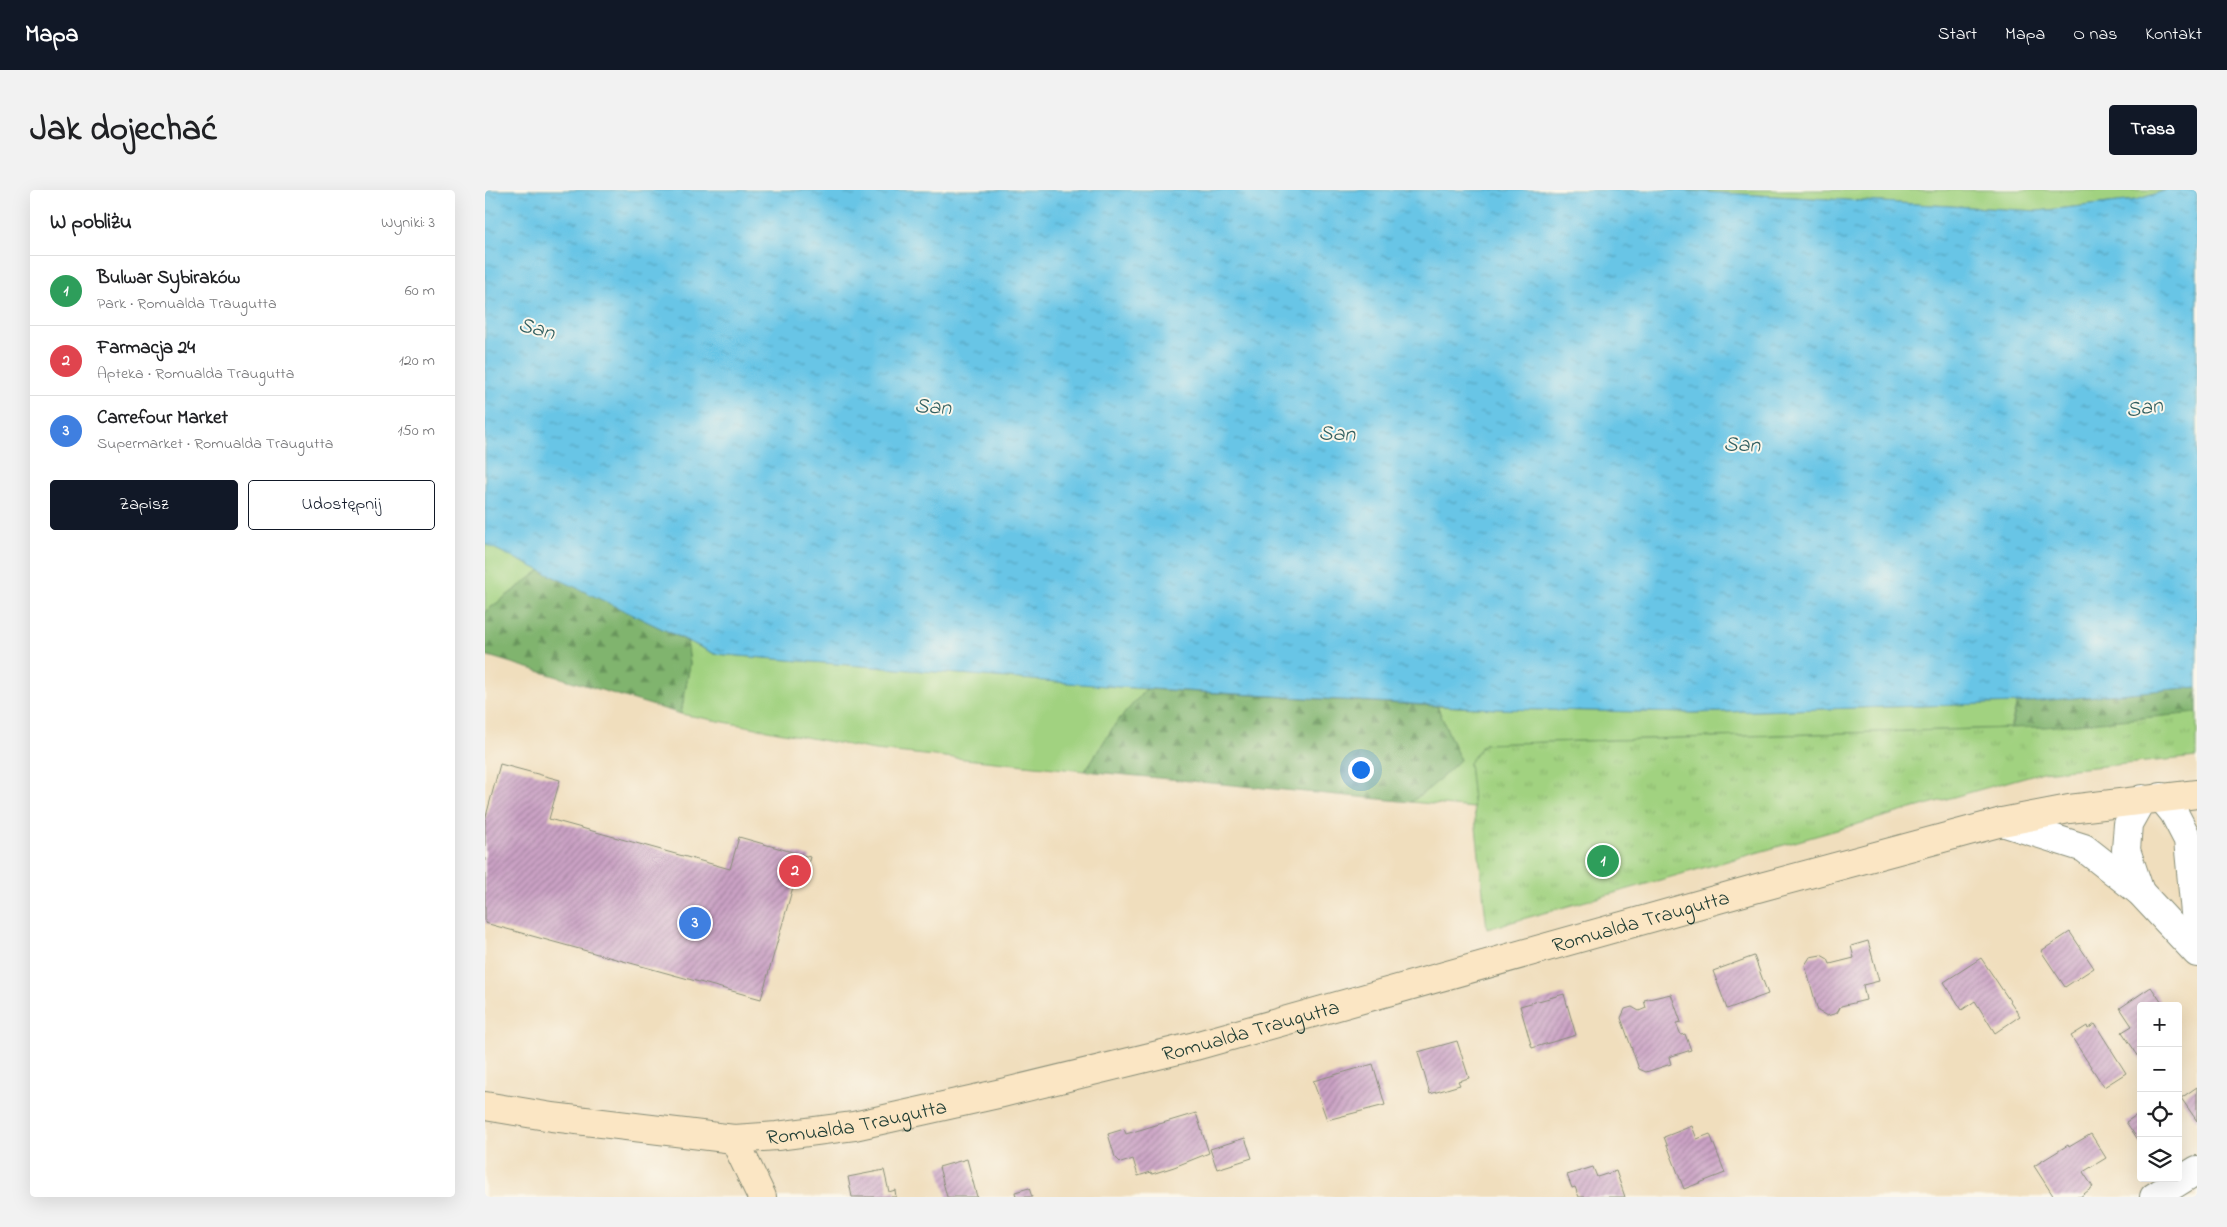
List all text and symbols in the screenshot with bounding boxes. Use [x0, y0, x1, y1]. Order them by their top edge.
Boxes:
text: Mapa [25, 18, 79, 53]
text: Start [1938, 22, 1977, 48]
text: Mapa [2005, 22, 2045, 48]
text: O nas [2073, 22, 2117, 48]
text: Kontakt [2145, 22, 2202, 48]
text: Jak dojechać [30, 105, 217, 156]
button: Trasa [2109, 105, 2197, 155]
text: W pobliżu [50, 208, 132, 238]
text: Wyniki: 3 [381, 211, 435, 235]
text: Bulwar Sybiraków [97, 265, 240, 292]
text: 1 [63, 279, 69, 303]
text: 60 m [405, 279, 435, 303]
text: Park · Romualda Traugutta [97, 292, 277, 316]
water label: San [514, 310, 559, 350]
text: Farmacja 24 [97, 335, 195, 362]
text: 2 [62, 349, 70, 373]
text: 120 m [399, 349, 435, 373]
text: Apteka · Romualda Traugutta [97, 362, 294, 386]
water label: San [2124, 390, 2166, 428]
water label: San [913, 391, 953, 425]
text: Carrefour Market [97, 405, 228, 432]
water label: San [1318, 418, 1357, 452]
text: 3 [63, 419, 69, 443]
text: 150 m [397, 419, 435, 443]
water label: San [1723, 429, 1762, 463]
text: Supermarket · Romualda Traugutta [97, 432, 333, 456]
button: Zapisz [50, 480, 238, 530]
button: Udostępnij [248, 480, 435, 530]
your location [1348, 757, 1374, 783]
pin: 1 [1587, 842, 1619, 880]
pin: 2 [779, 852, 811, 890]
street label: Romualda Traugutta [1549, 884, 1733, 962]
pin: 3 [679, 904, 711, 942]
street label: Romualda Traugutta [1159, 993, 1343, 1070]
map controls [2137, 1002, 2182, 1182]
button: + [2137, 1002, 2182, 1047]
button: − [2137, 1047, 2182, 1092]
button: locate [2137, 1092, 2182, 1137]
street label: Romualda Traugutta [765, 1093, 950, 1154]
button: layers [2137, 1137, 2182, 1182]

